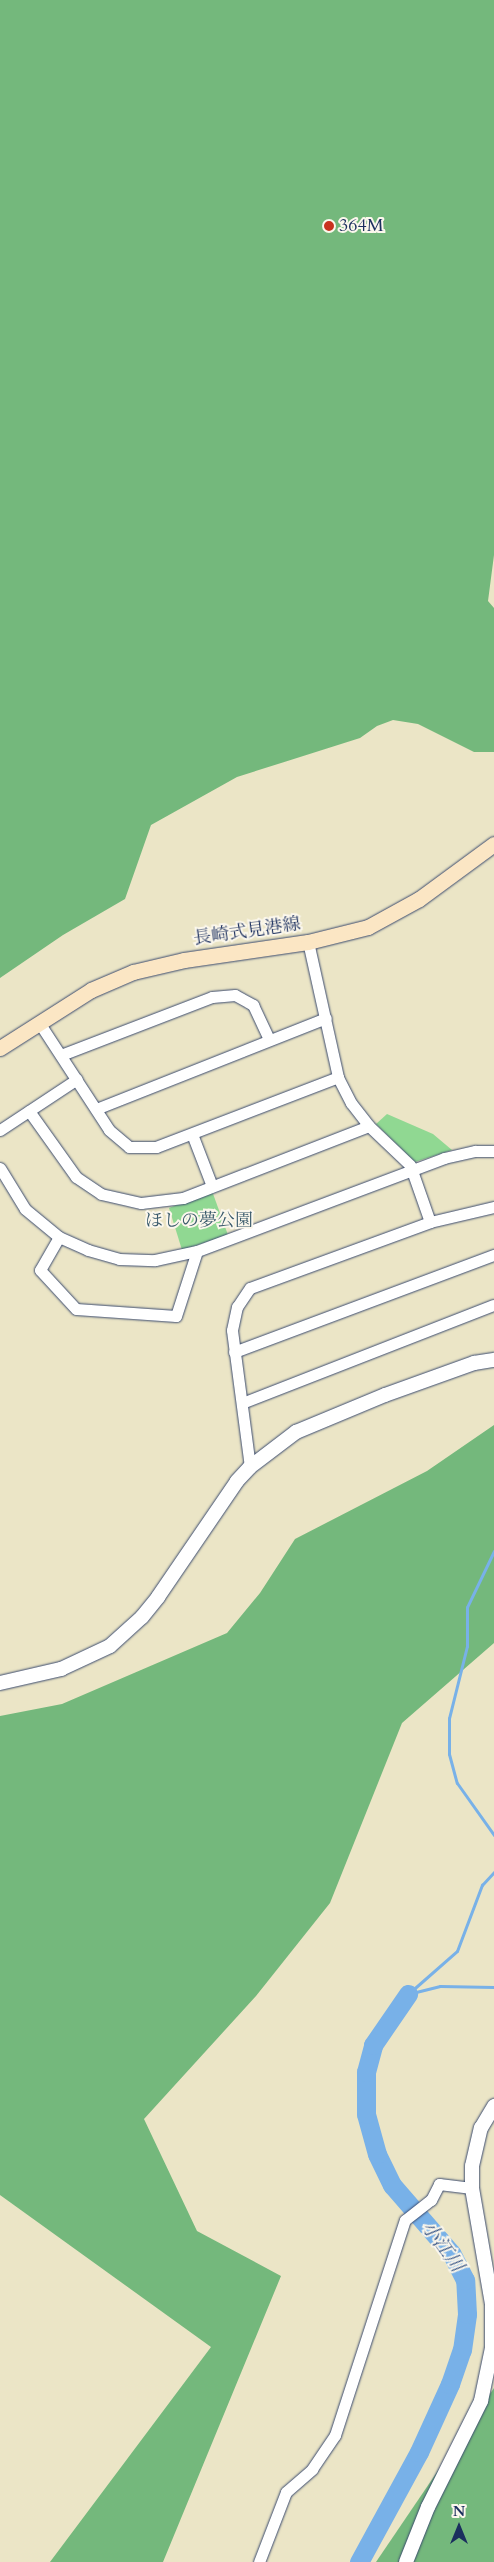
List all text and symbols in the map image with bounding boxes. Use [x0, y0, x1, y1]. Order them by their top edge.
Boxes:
place label: 364M [339, 215, 384, 237]
marker: 364M [323, 220, 335, 232]
street label: 長崎式見港線 [192, 914, 302, 950]
park label: ほしの夢公園 [145, 1210, 253, 1232]
water label: 小江川 [416, 2217, 468, 2277]
north arrow [434, 2502, 484, 2552]
text: N [453, 2502, 465, 2521]

